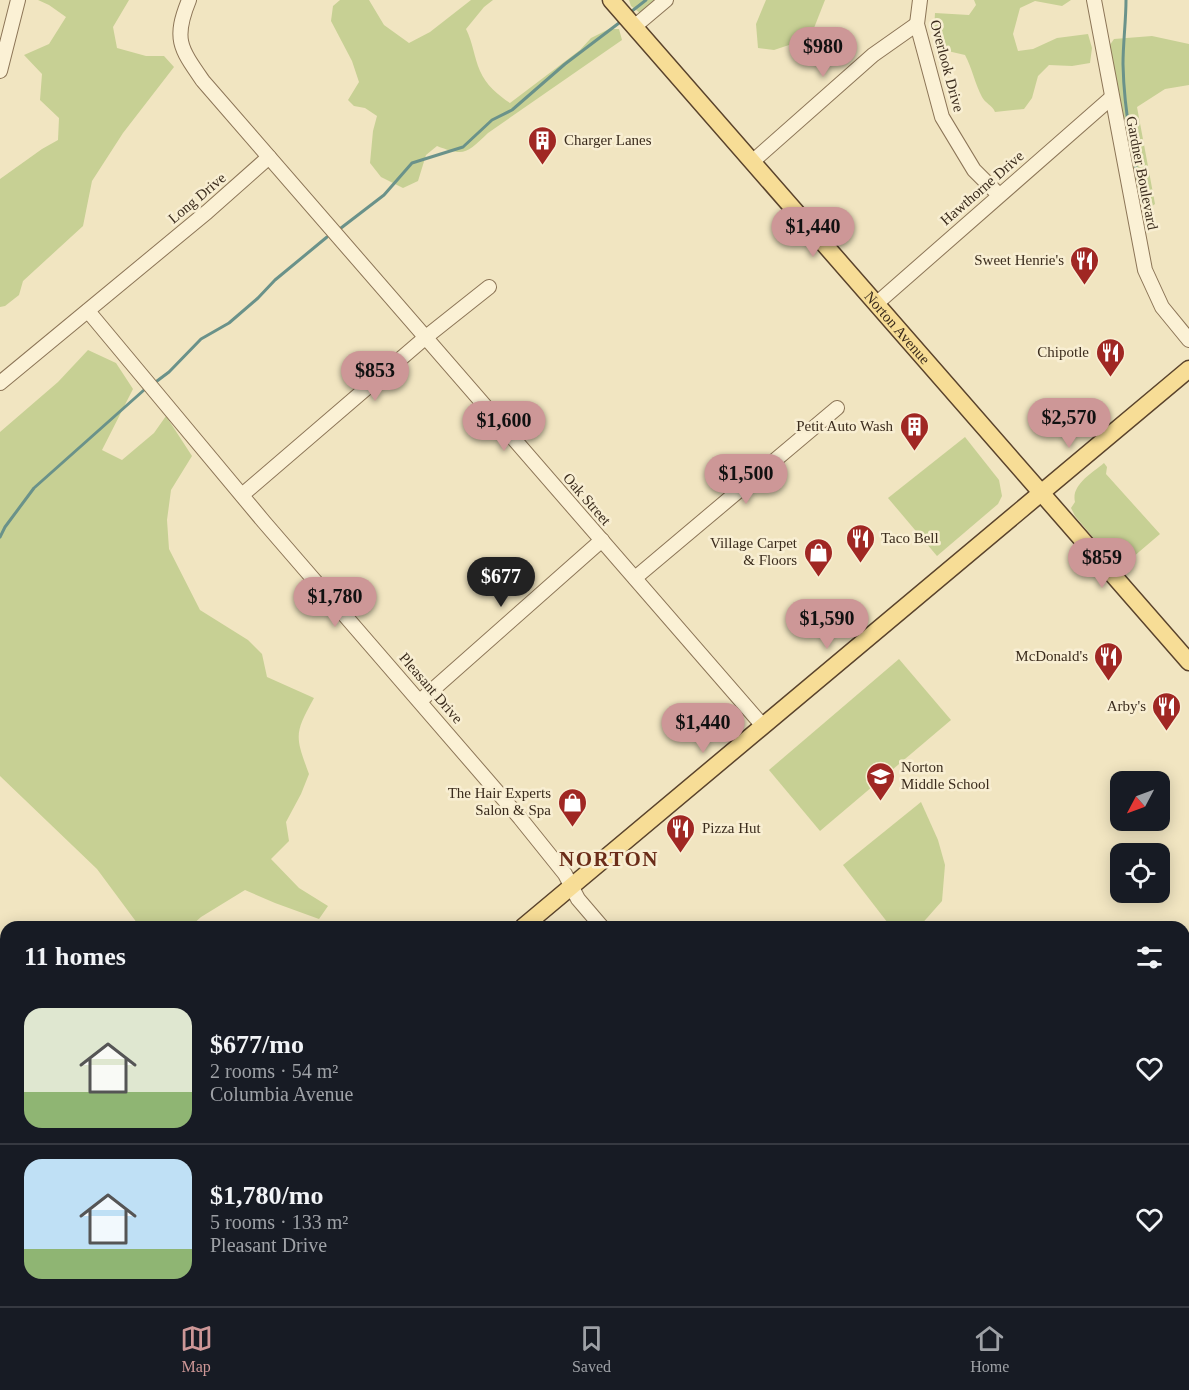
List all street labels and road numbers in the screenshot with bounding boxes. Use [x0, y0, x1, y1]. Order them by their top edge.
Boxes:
street label: Overlook Drive [927, 18, 967, 114]
street label: Gardner Boulevard [1123, 115, 1161, 232]
street label: Hawthorne Drive [937, 147, 1027, 228]
street label: Long Drive [165, 169, 229, 226]
street label: Norton Avenue [861, 288, 933, 367]
street label: Oak Street [560, 470, 614, 529]
street label: Pleasant Drive [396, 650, 466, 727]

